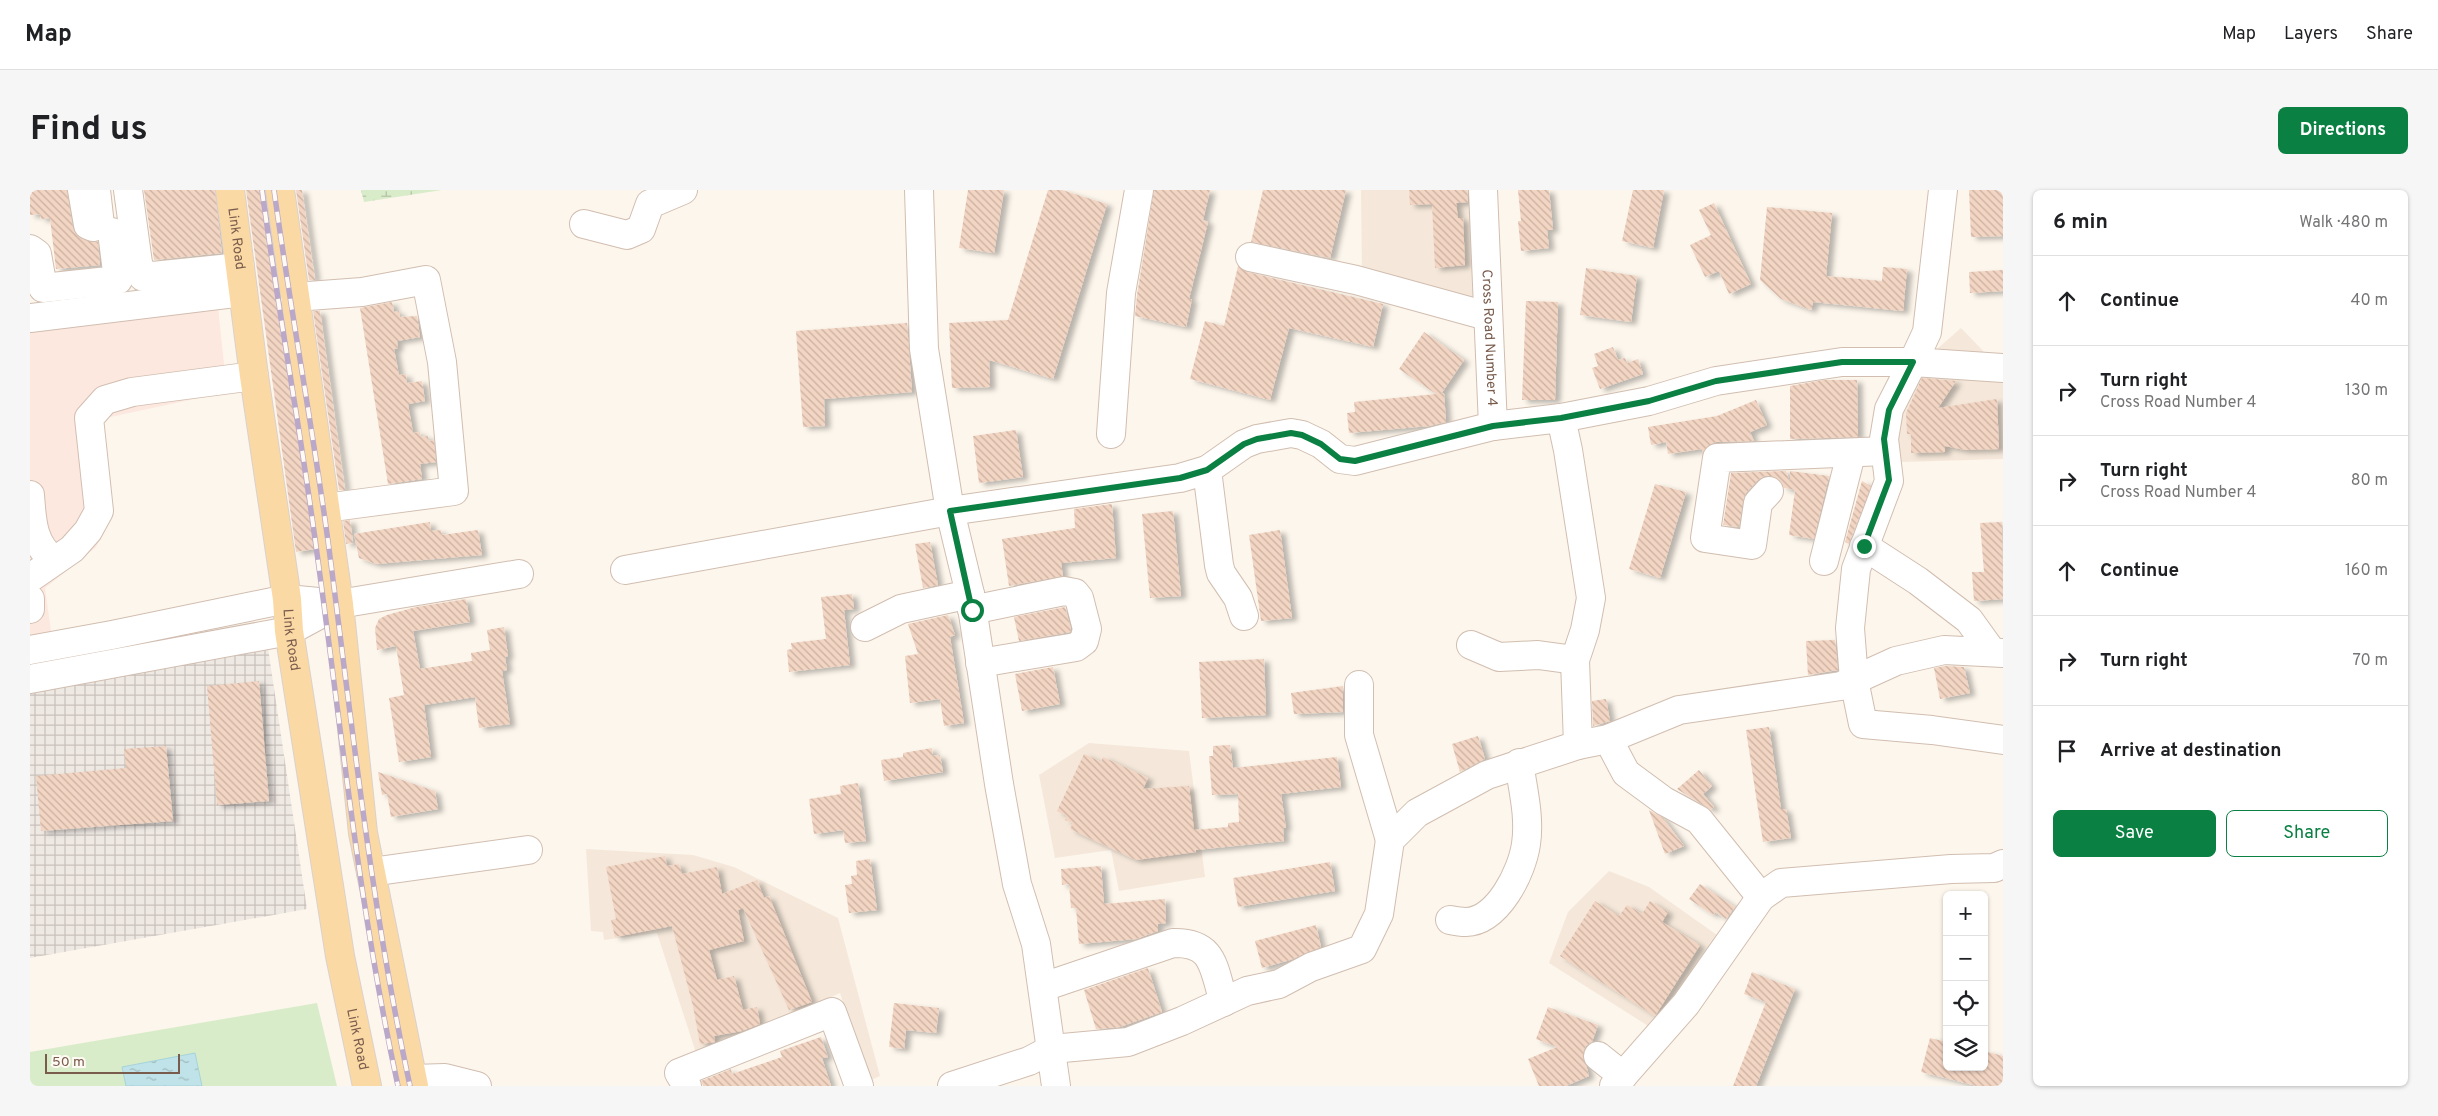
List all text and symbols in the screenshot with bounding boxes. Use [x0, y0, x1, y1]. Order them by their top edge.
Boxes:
text: Map [25, 20, 72, 50]
text: Map [2222, 23, 2256, 46]
text: Layers [2284, 23, 2338, 46]
text: Share [2366, 23, 2413, 46]
button: Directions [2278, 107, 2408, 154]
text: Find us [30, 108, 148, 152]
street label: Link Road [224, 207, 249, 271]
text: 6 min [2053, 209, 2108, 236]
text: Walk · 480 m [2299, 213, 2388, 233]
street label: Cross Road Number 4 [1478, 269, 1501, 407]
icon: ahead [2053, 287, 2081, 315]
text: Continue [2100, 289, 2179, 313]
text: 40 m [2350, 291, 2388, 311]
text: Turn right [2100, 369, 2188, 393]
icon: right [2053, 377, 2081, 405]
text: 130 m [2345, 381, 2388, 401]
text: Cross Road Number 4 [2100, 393, 2256, 413]
text: Turn right [2100, 459, 2188, 483]
icon: right [2053, 467, 2081, 495]
text: 80 m [2351, 471, 2388, 491]
text: Cross Road Number 4 [2100, 483, 2256, 503]
route end [1853, 535, 1876, 558]
icon: ahead [2053, 557, 2081, 585]
text: Continue [2100, 559, 2179, 583]
text: 160 m [2345, 561, 2388, 581]
route start [961, 599, 984, 622]
street label: Link Road [279, 608, 304, 672]
icon: right [2053, 647, 2081, 675]
text: Turn right [2100, 649, 2188, 673]
text: 70 m [2353, 651, 2388, 671]
icon: arrive [2053, 737, 2081, 765]
text: Arrive at destination [2100, 739, 2281, 763]
button: Save [2053, 810, 2216, 857]
button: Share [2226, 810, 2388, 857]
map controls [1943, 891, 1988, 1071]
button: + [1943, 891, 1988, 936]
button: − [1943, 936, 1988, 981]
button: locate [1943, 981, 1988, 1026]
street label: Link Road [343, 1007, 372, 1072]
button: layers [1943, 1026, 1988, 1071]
scale bar [45, 1051, 180, 1074]
text: 50 m [52, 1054, 85, 1071]

